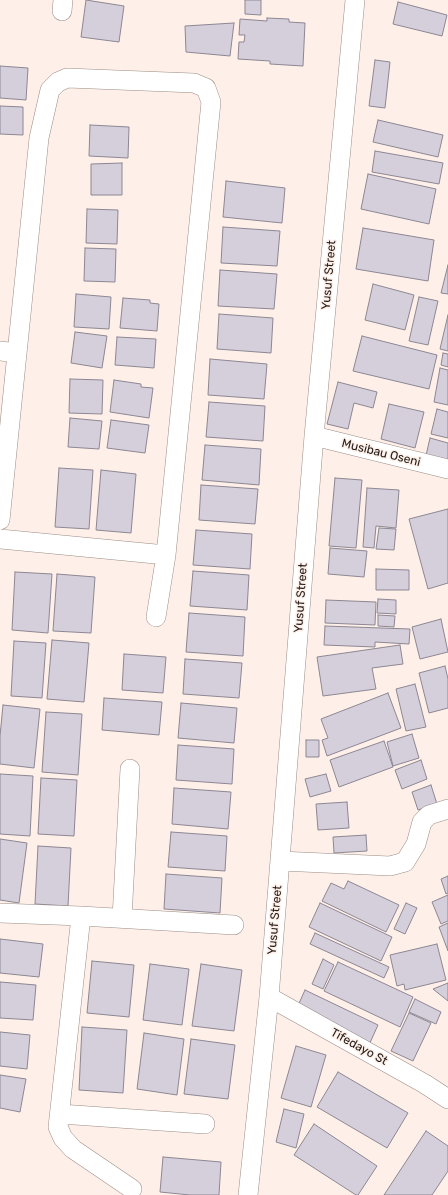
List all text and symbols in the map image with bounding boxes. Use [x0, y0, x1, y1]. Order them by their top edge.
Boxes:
street label: Yusuf Street [319, 240, 339, 310]
street label: Musibau Oseni [340, 436, 422, 470]
street label: Yusuf Street [291, 563, 311, 633]
street label: Yusuf Street [265, 885, 285, 955]
street label: Tifedayo St [328, 1025, 390, 1069]

